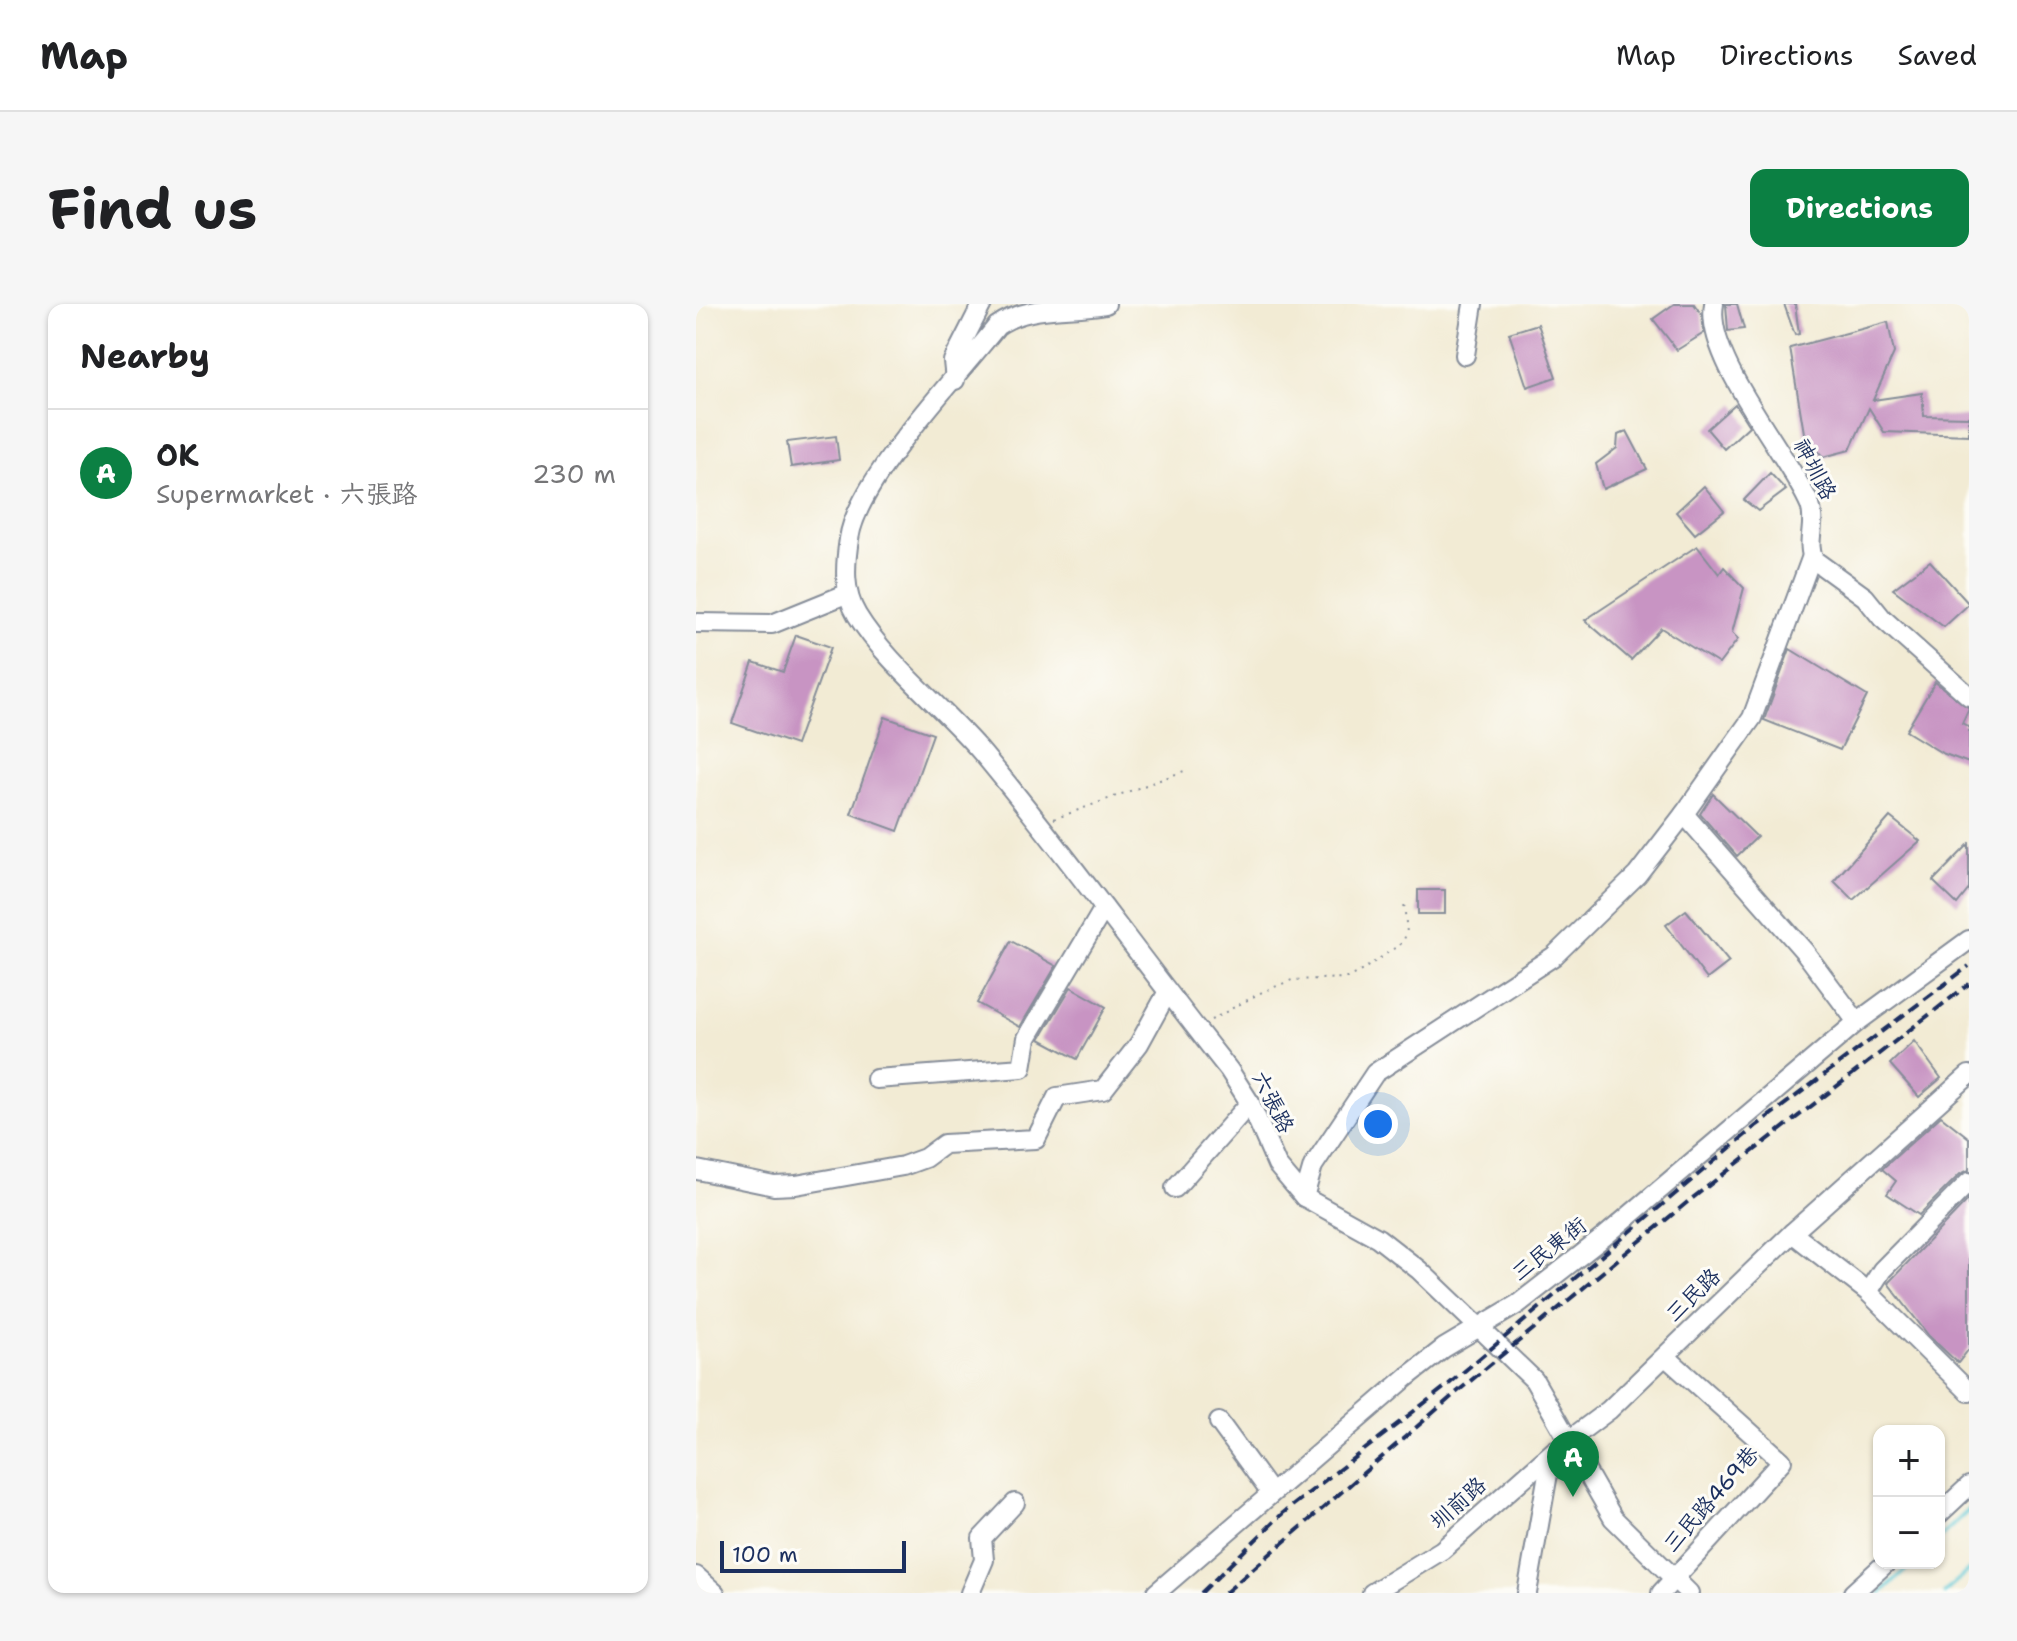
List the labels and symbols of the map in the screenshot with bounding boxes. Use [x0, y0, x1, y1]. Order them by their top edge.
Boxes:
street label: 神圳路 [1787, 433, 1843, 505]
street label: 六張路 [1245, 1066, 1301, 1138]
your location [1358, 1104, 1398, 1144]
street label: 三民東街 [1505, 1210, 1593, 1288]
street label: 三民路 [1659, 1262, 1727, 1328]
pin: A [1547, 1431, 1599, 1497]
street label: 三民路469巷 [1657, 1440, 1765, 1558]
street label: 圳前路 [1424, 1470, 1492, 1536]
scale bar [720, 1537, 906, 1573]

